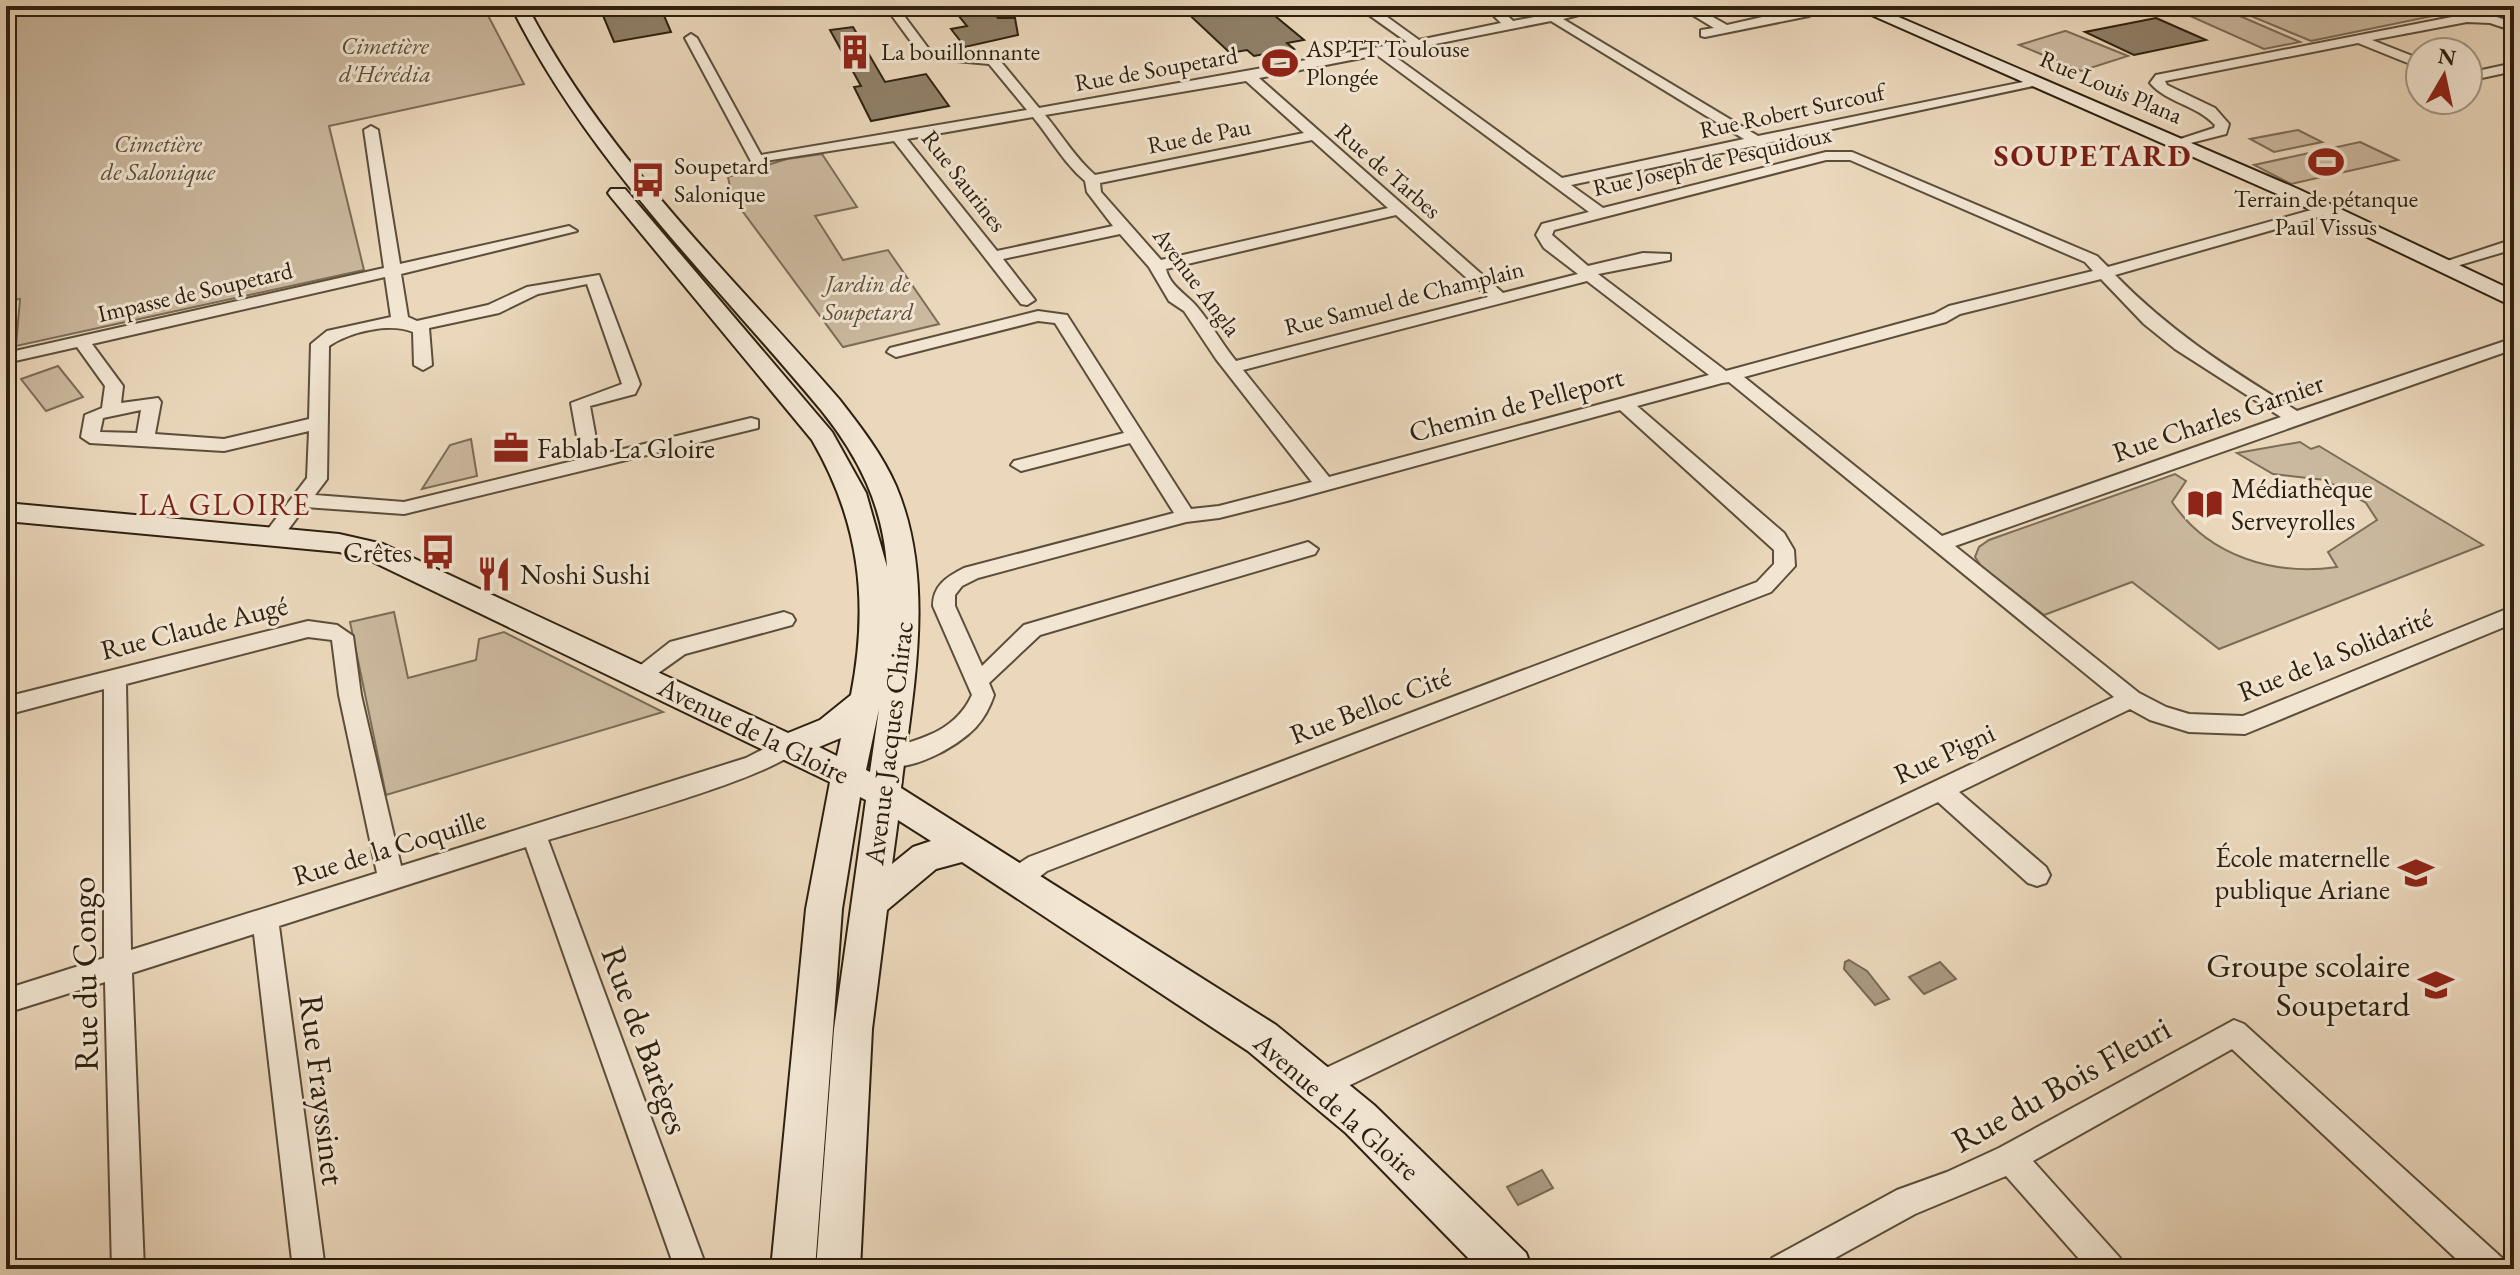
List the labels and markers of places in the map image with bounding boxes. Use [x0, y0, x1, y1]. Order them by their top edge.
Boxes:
building icon: La bouillonnante [836, 33, 874, 71]
place label: ASPTT Toulouse Plongée [1305, 33, 1469, 92]
place label: La bouillonnante [881, 36, 1040, 67]
sports icon: ASPTT Toulouse Plongée [1261, 44, 1299, 82]
sports icon: Terrain de pétanque Paul Vissus [2307, 143, 2345, 181]
place label: Soupetard Salonique [674, 150, 770, 209]
bus stop icon: Soupetard Salonique [629, 161, 667, 199]
place label: Terrain de pétanque Paul Vissus [2234, 183, 2418, 242]
office icon: Fablab La Gloire [492, 429, 530, 467]
place label: Fablab La Gloire [537, 430, 715, 466]
place label: Médiathèque Serveyrolles [2231, 470, 2373, 538]
library icon: Médiathèque Serveyrolles [2186, 485, 2224, 523]
bus stop icon: Crêtes [419, 533, 457, 571]
place label: Crêtes [343, 534, 412, 570]
restaurant icon: Noshi Sushi [475, 555, 513, 593]
place label: Noshi Sushi [520, 556, 650, 592]
place label: École maternelle publique Ariane [2215, 839, 2390, 907]
school or university icon: École maternelle publique Ariane [2397, 854, 2435, 892]
place label: Groupe scolaire Soupetard [2206, 943, 2411, 1026]
school or university icon: Groupe scolaire Soupetard [2417, 966, 2455, 1004]

